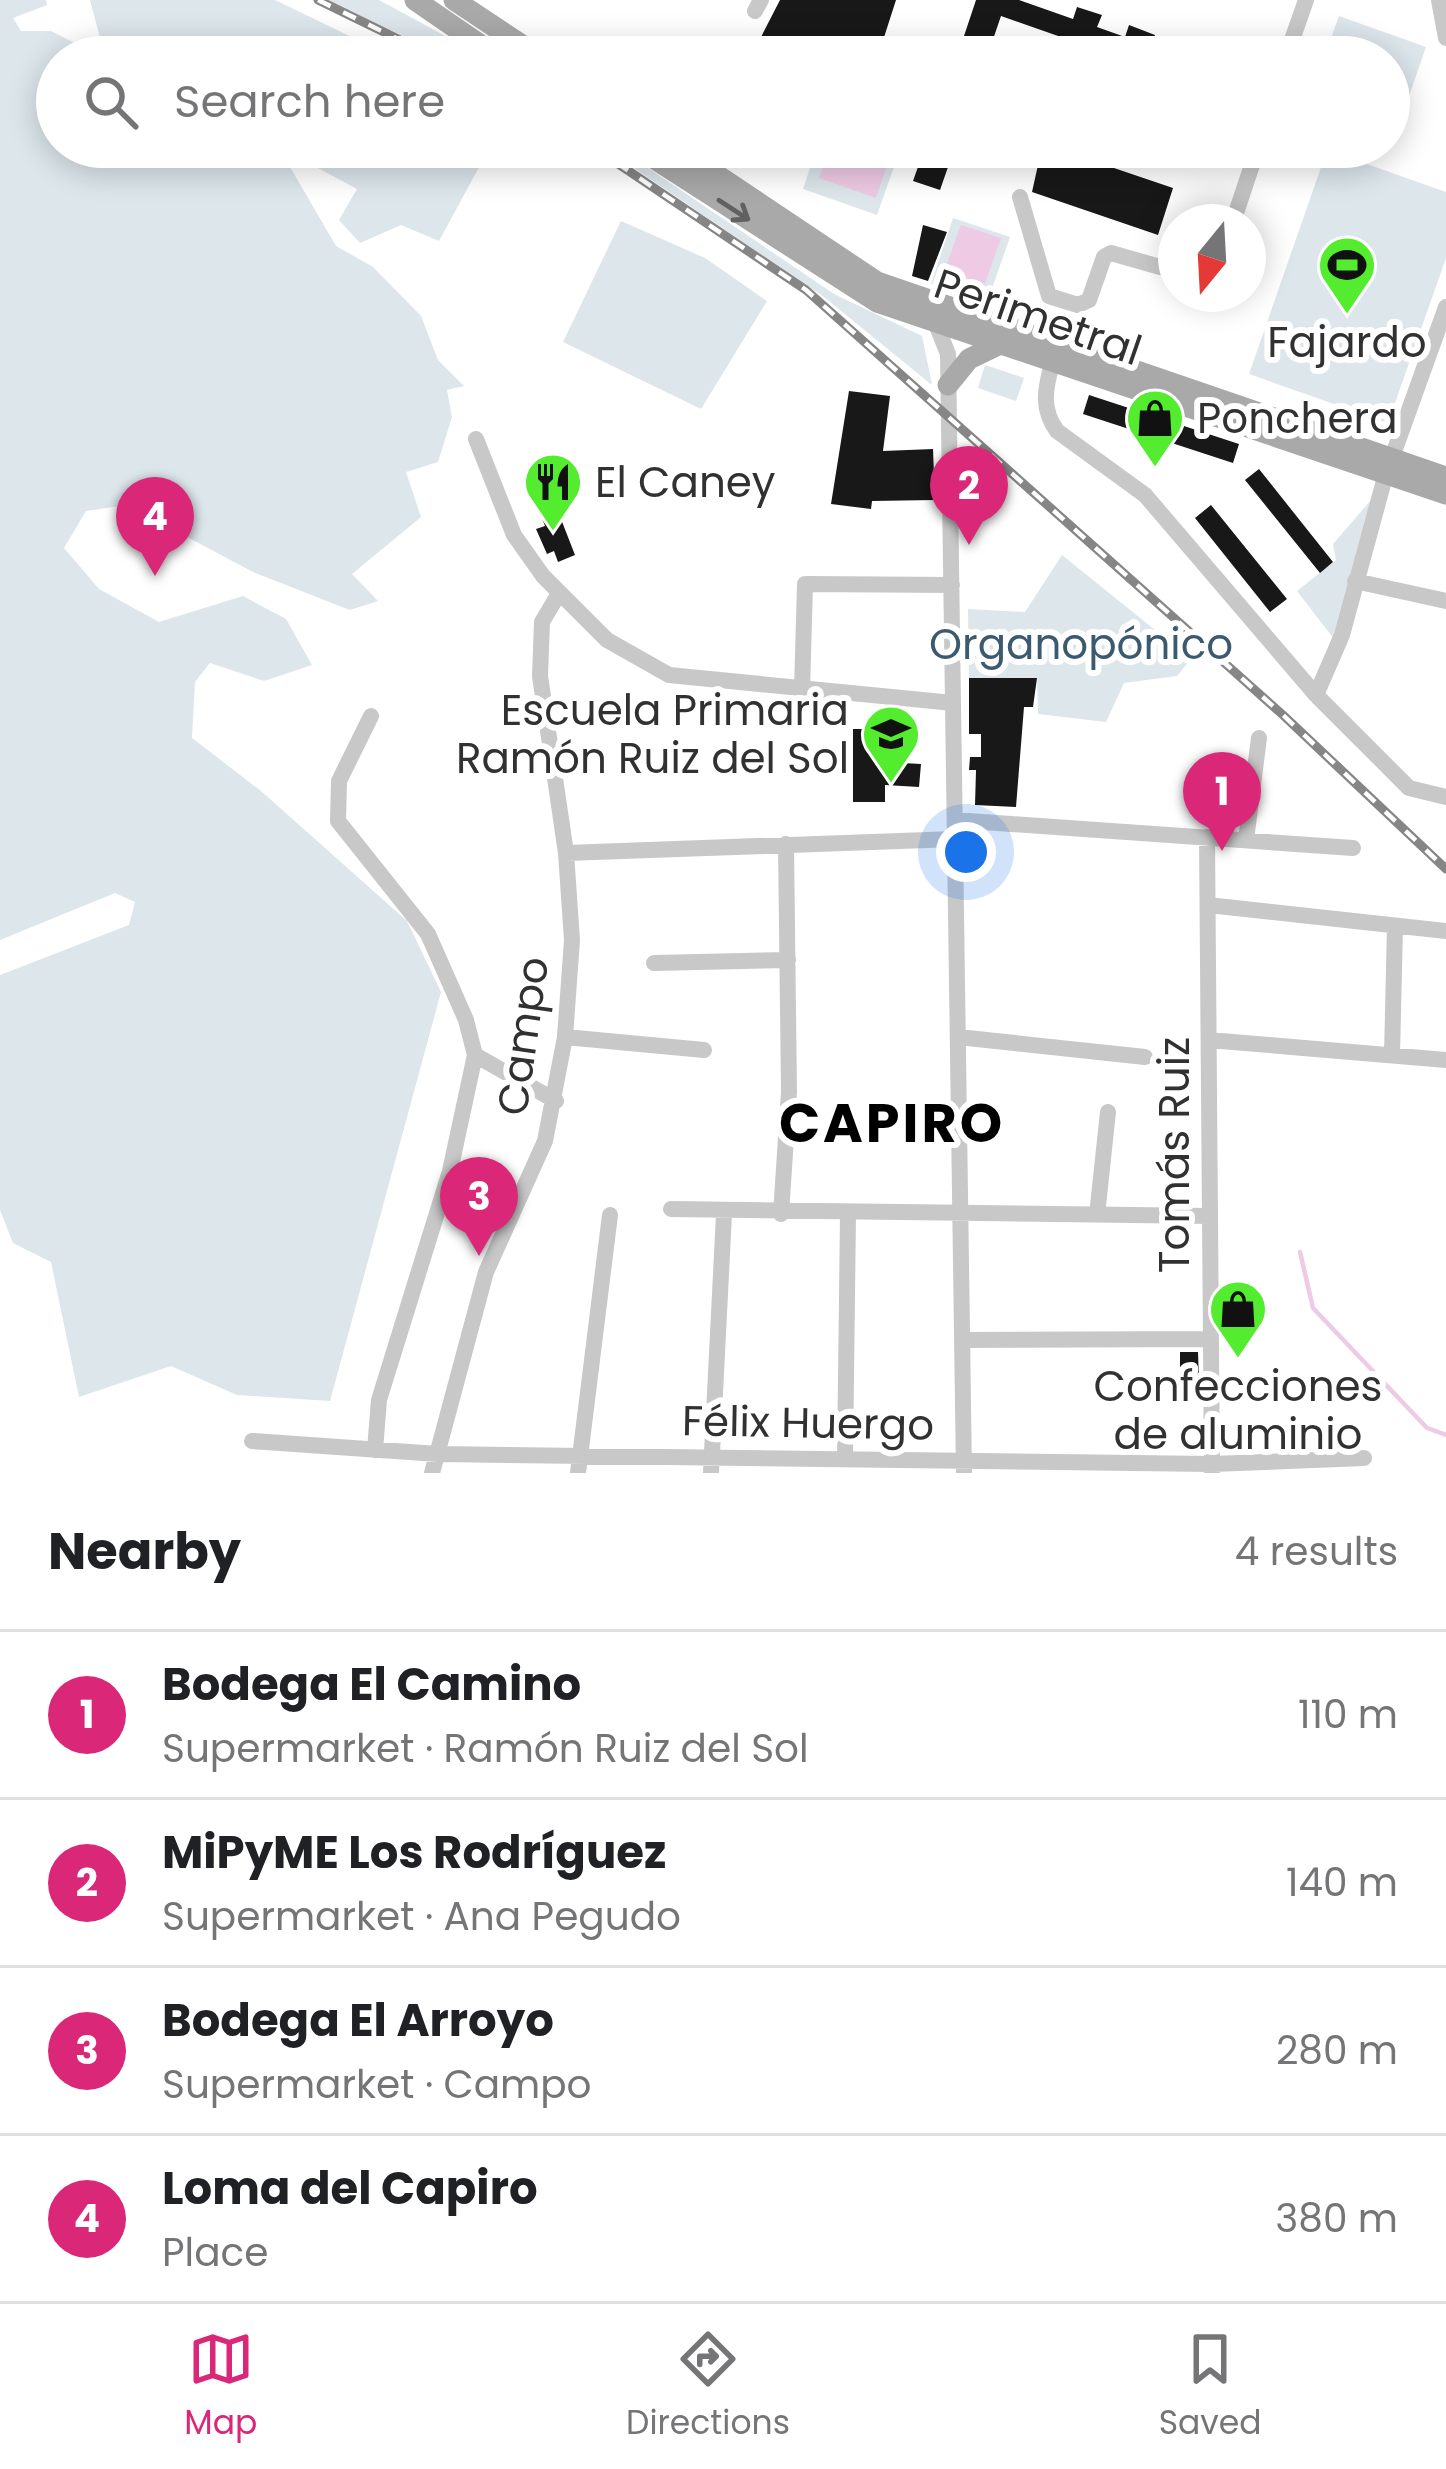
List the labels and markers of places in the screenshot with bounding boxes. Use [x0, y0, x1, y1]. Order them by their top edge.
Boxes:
sports icon: Fajardo [1316, 234, 1378, 316]
place label: Fajardo [1267, 313, 1427, 372]
shop icon: Ponchera [1124, 387, 1186, 469]
place label: Ponchera [1197, 389, 1398, 448]
pin: 2 [930, 446, 1008, 545]
restaurant icon: El Caney [522, 451, 584, 533]
place label: El Caney [595, 453, 776, 512]
pin: 4 [116, 477, 194, 576]
place label: Escuela Primaria Ramón Ruiz del Sol [456, 681, 849, 788]
school or university icon: Escuela Primaria Ramón Ruiz del Sol [860, 703, 922, 785]
pin: 1 [1183, 752, 1261, 851]
pin: 3 [440, 1157, 518, 1256]
shop icon: Confecciones de aluminio [1207, 1278, 1269, 1360]
place label: Confecciones de aluminio [1093, 1357, 1383, 1464]

